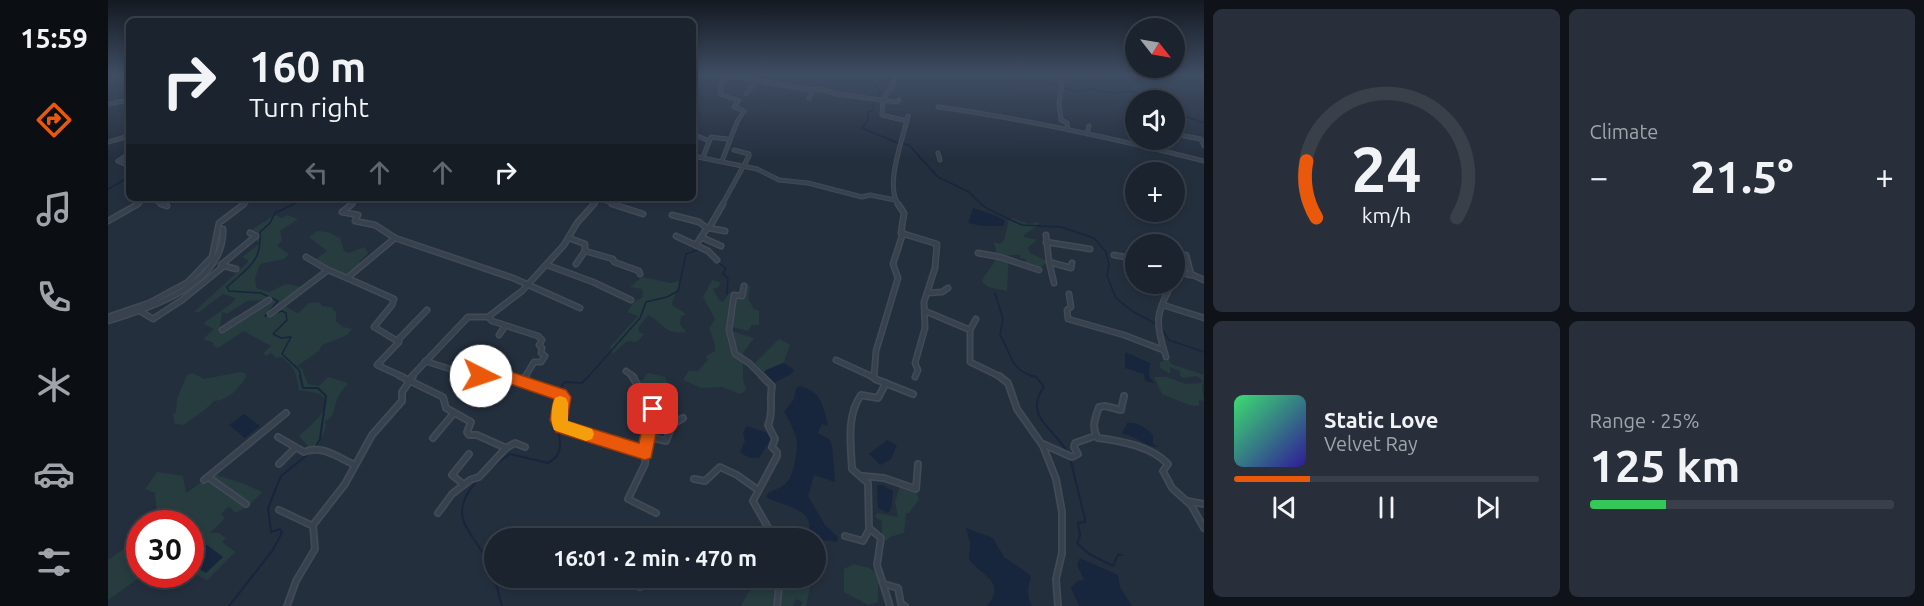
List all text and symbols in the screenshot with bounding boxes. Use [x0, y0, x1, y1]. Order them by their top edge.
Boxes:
north arrow [1125, 18, 1185, 78]
map controls [1125, 18, 1185, 294]
text: 15:59 [20, 23, 88, 53]
icon: right [150, 42, 228, 120]
text: 160 m [249, 43, 366, 90]
button: sound [1125, 90, 1185, 150]
text: Turn right [249, 92, 369, 122]
icon: directions [33, 99, 75, 141]
text: Climate [1590, 120, 1658, 143]
text: 24 [1351, 134, 1421, 204]
text: 21.5° [1690, 151, 1793, 202]
icon: left [300, 156, 333, 189]
icon: ahead [363, 156, 396, 189]
icon: ahead [426, 156, 459, 189]
icon: right [489, 156, 522, 189]
text: − [1590, 158, 1608, 195]
text: + [1875, 158, 1894, 195]
button: + [1125, 162, 1185, 222]
icon: music [33, 188, 75, 230]
text: km/h [1361, 203, 1411, 227]
button: − [1125, 234, 1185, 294]
icon: phone [33, 276, 75, 318]
position arrow [449, 344, 513, 408]
icon: climate [33, 364, 75, 406]
pin [627, 383, 678, 434]
icon: arrive [636, 392, 669, 425]
text: Static Love [1324, 407, 1439, 432]
text: Range · 25% [1590, 409, 1700, 432]
text: Velvet Ray [1324, 432, 1418, 455]
text: 125 km [1590, 440, 1740, 491]
icon: car [33, 453, 75, 495]
icon: previous [1268, 491, 1301, 524]
icon: pause [1370, 491, 1403, 524]
icon: next [1471, 491, 1504, 524]
speed limit sign: 30 [126, 510, 204, 588]
icon: filters [33, 541, 75, 583]
text: 16:01 · 2 min · 470 m [553, 545, 757, 570]

